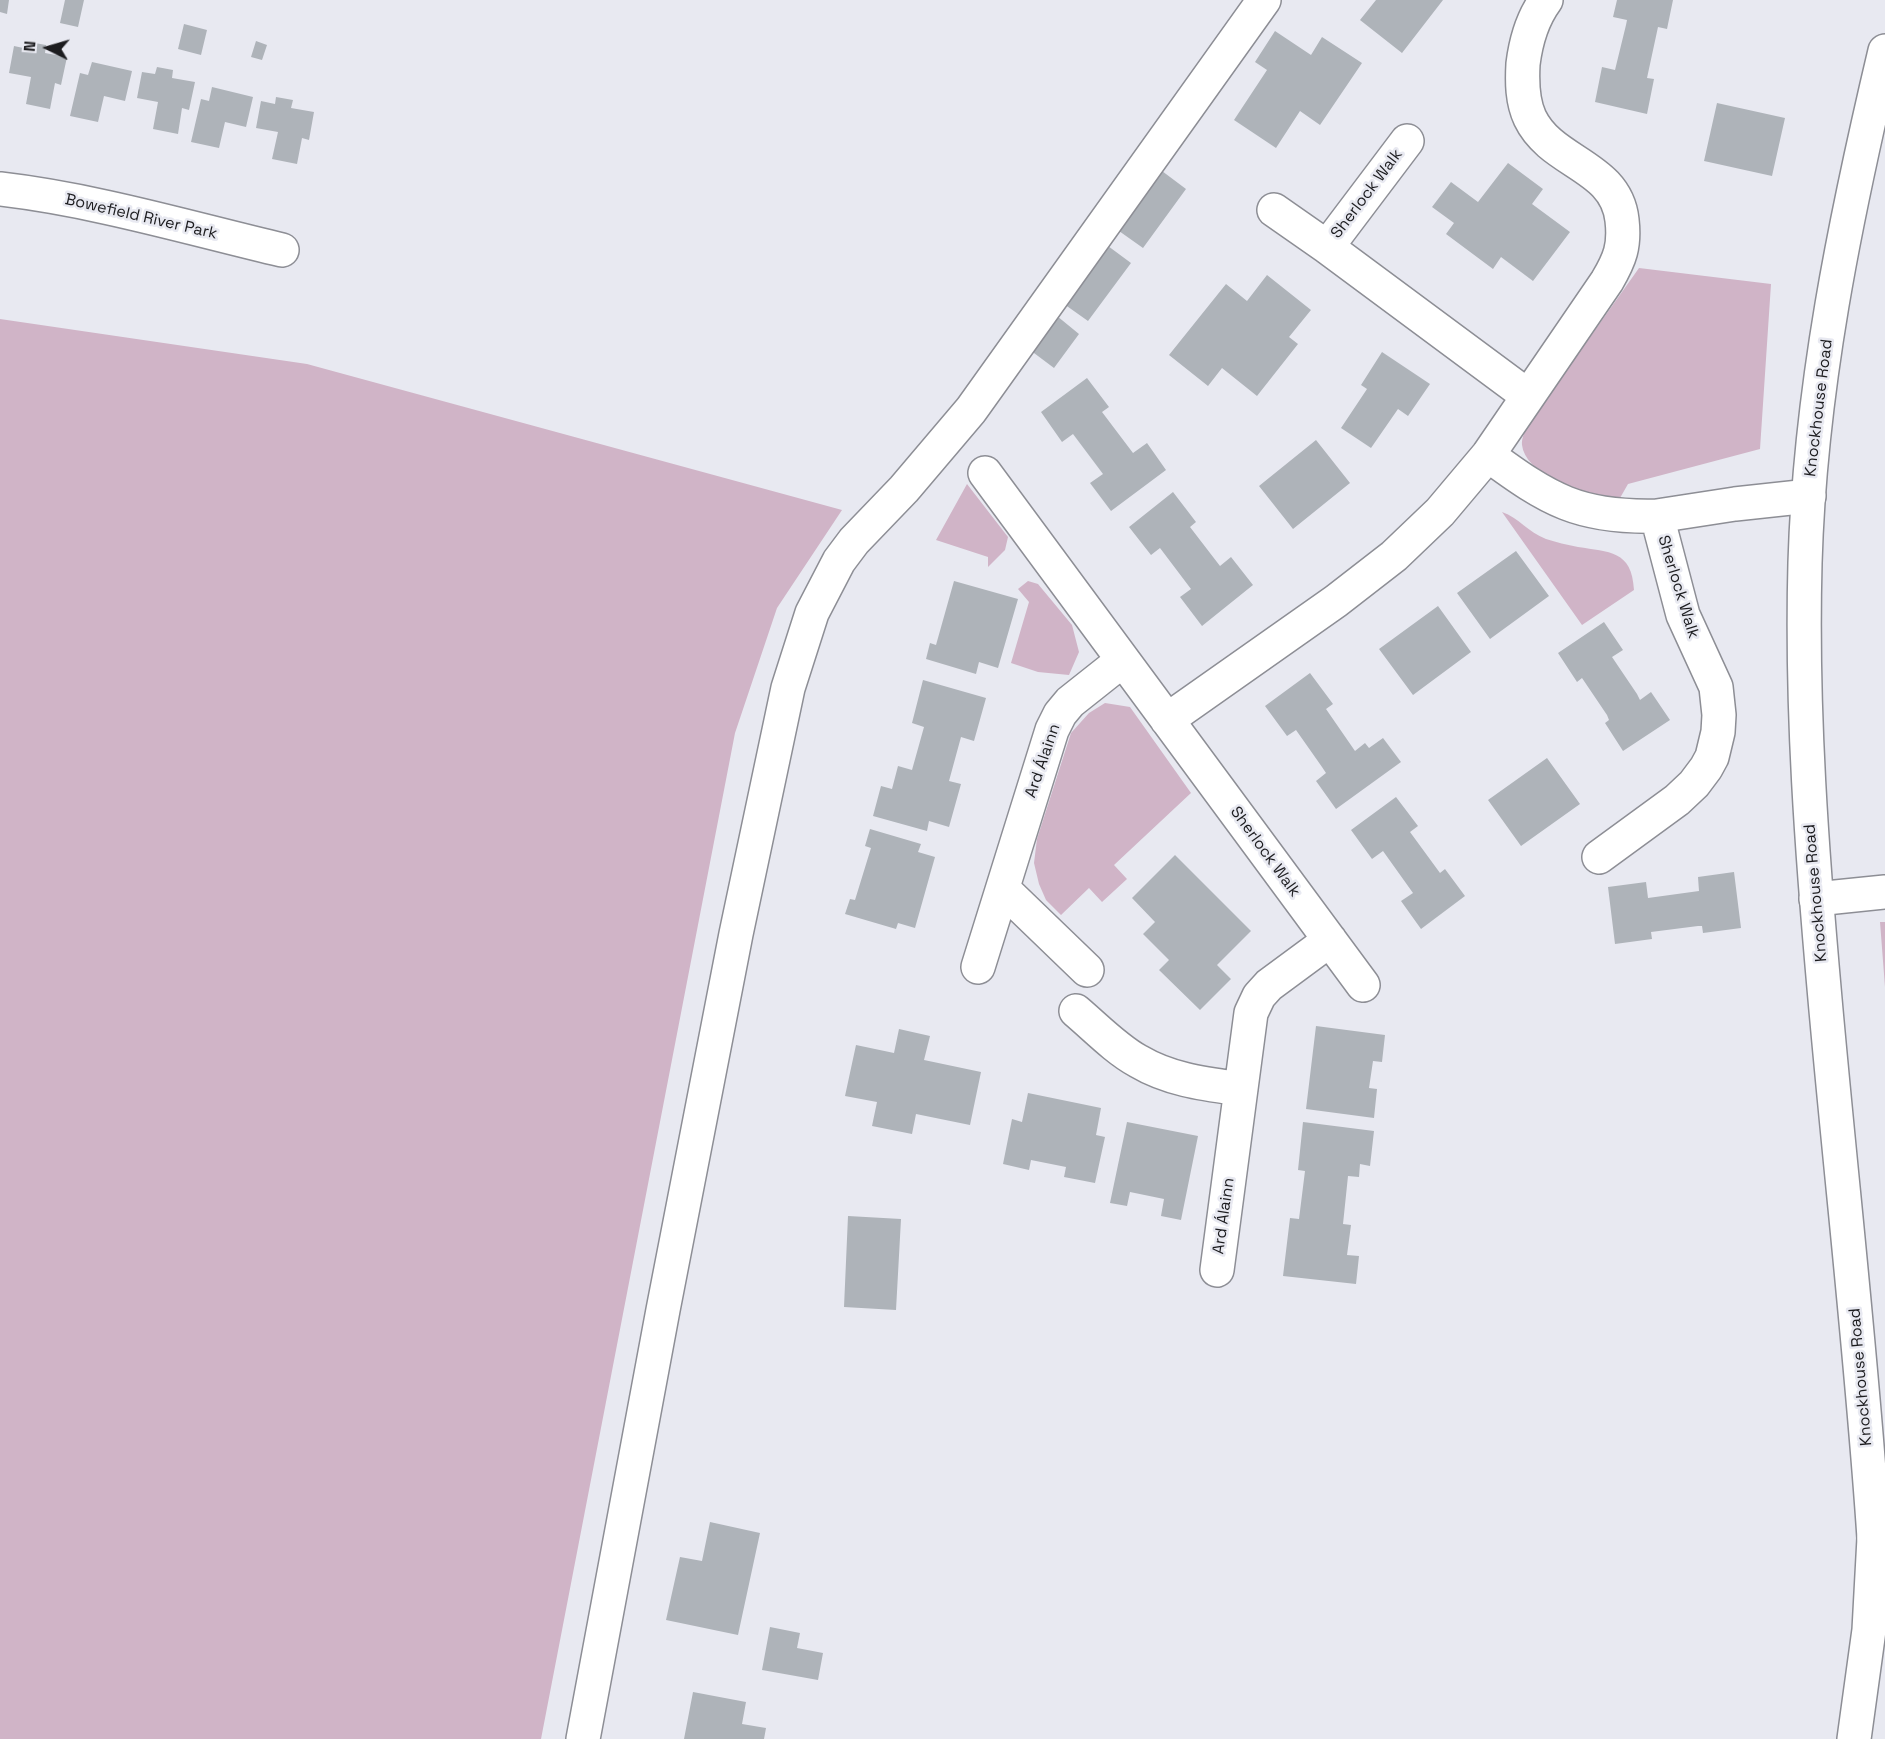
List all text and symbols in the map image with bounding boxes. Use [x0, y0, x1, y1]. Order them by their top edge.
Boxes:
north arrow [18, 18, 78, 78]
text: N [19, 40, 40, 53]
street label: Sherlock Walk [1327, 146, 1407, 242]
street label: Bowefield River Park [63, 190, 219, 244]
street label: Knockhouse Road [1801, 338, 1837, 478]
street label: Sherlock Walk [1653, 533, 1703, 641]
street label: Ard Álainn [1021, 721, 1065, 801]
street label: Sherlock Walk [1226, 803, 1304, 901]
street label: Knockhouse Road [1800, 823, 1832, 963]
street label: Ard Álainn [1209, 1177, 1239, 1255]
street label: Knockhouse Road [1845, 1307, 1877, 1447]

